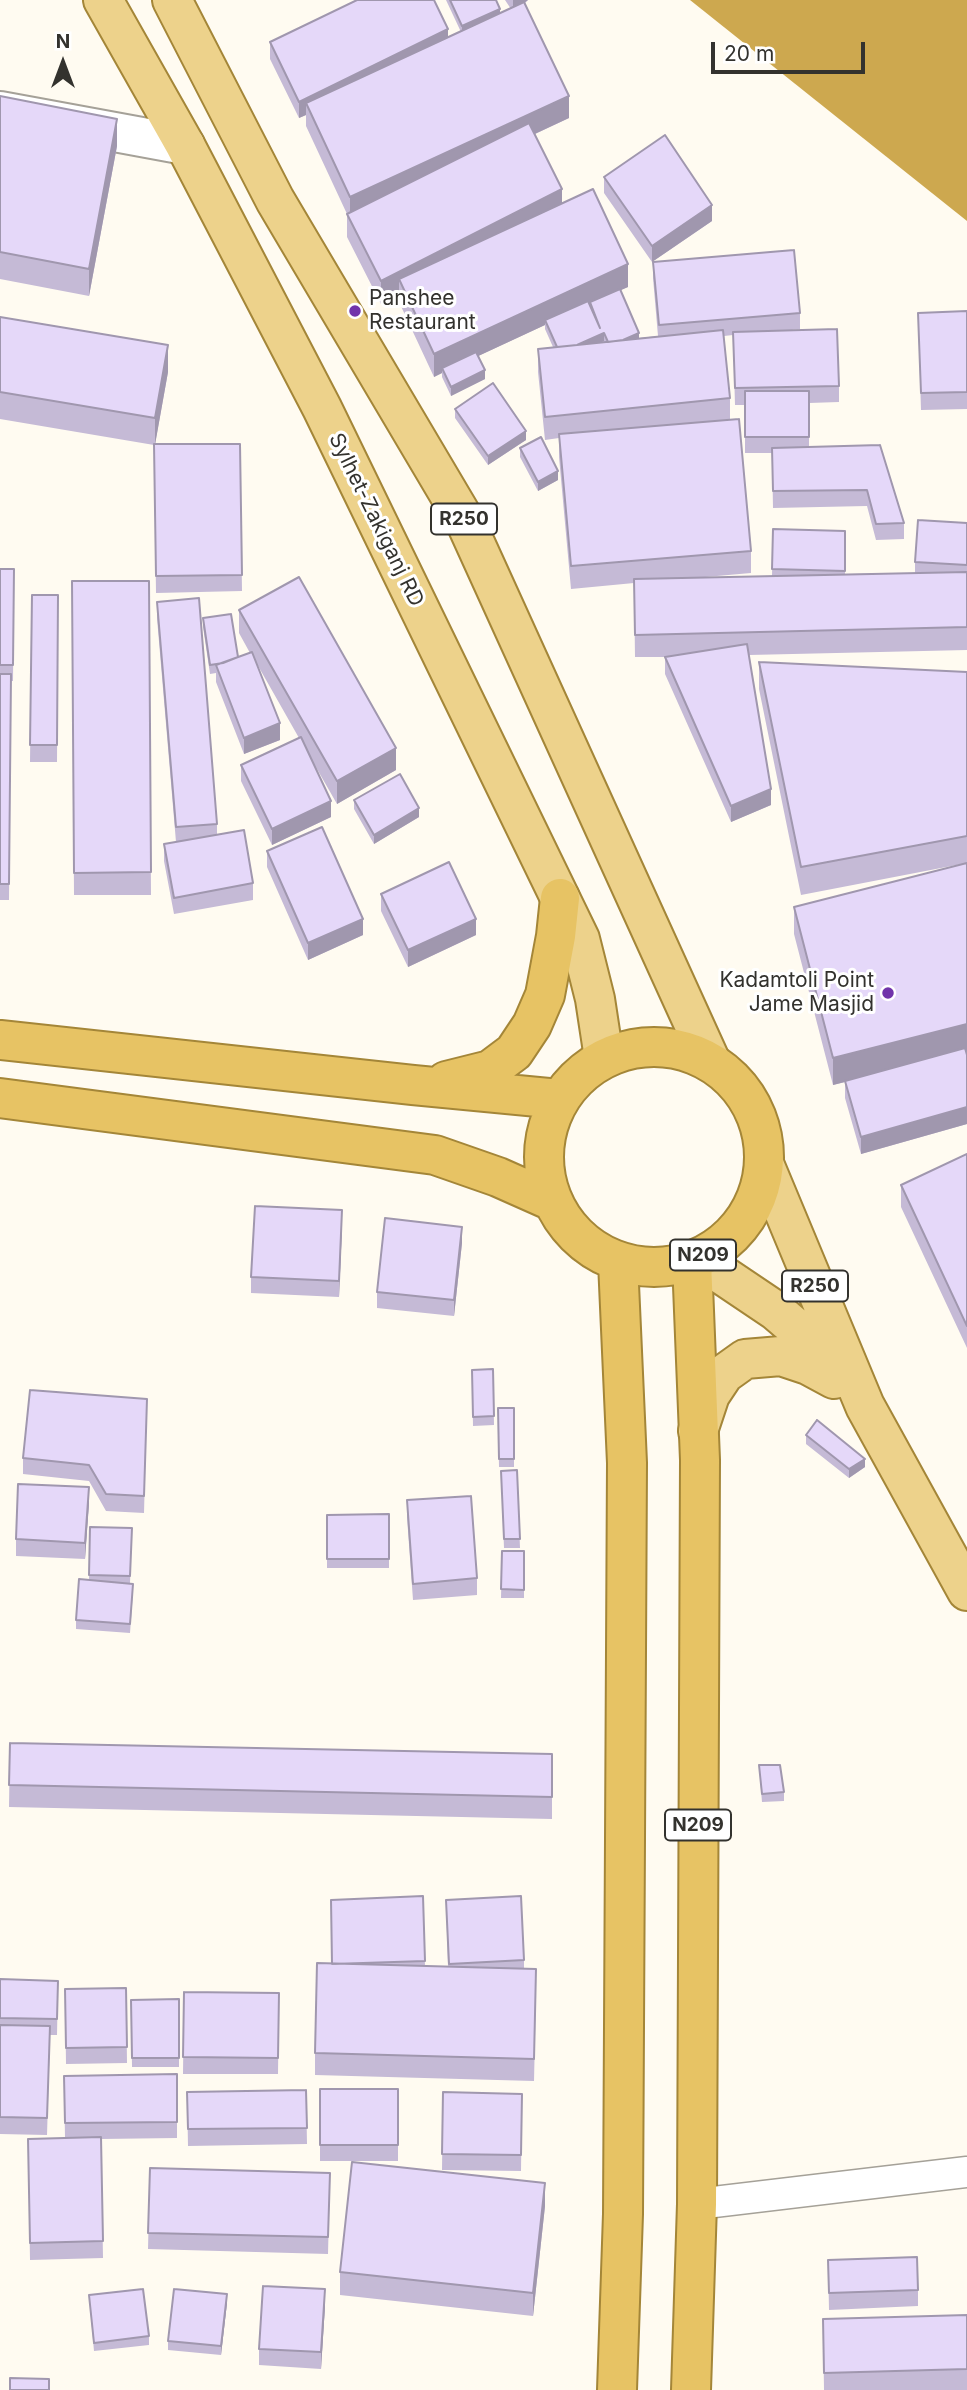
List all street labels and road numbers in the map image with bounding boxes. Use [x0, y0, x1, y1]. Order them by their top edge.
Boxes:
street label: Sylhet-Zakiganj RD [323, 429, 429, 611]
road number: R250 [431, 504, 497, 534]
road number: N209 [670, 1240, 736, 1270]
road number: R250 [782, 1270, 848, 1302]
road number: N209 [665, 1810, 731, 1840]

